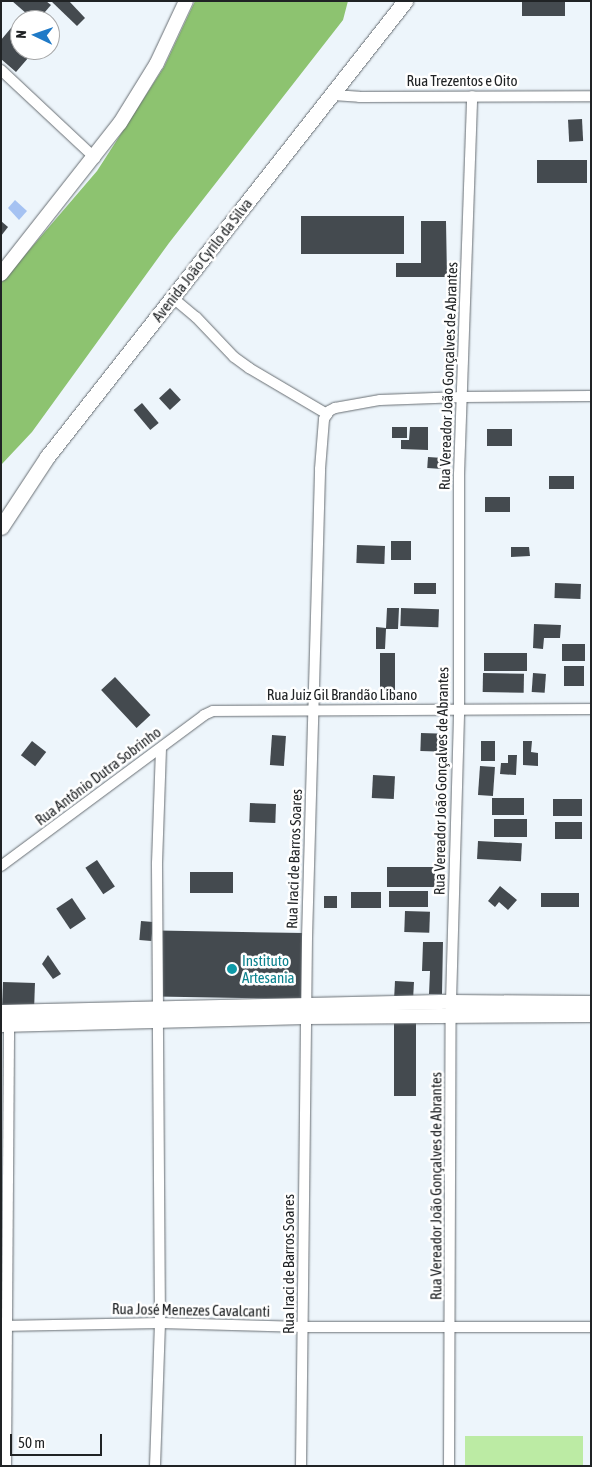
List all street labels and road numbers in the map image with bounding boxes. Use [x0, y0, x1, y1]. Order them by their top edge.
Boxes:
street label: Rua Trezentos e Oito [407, 72, 517, 90]
street label: Avenida João Cyrilo da Silva [148, 195, 256, 325]
street label: Rua Vereador João Gonçalves de Abrantes [435, 262, 461, 490]
street label: Rua Vereador João Gonçalves de Abrantes [430, 667, 452, 895]
street label: Rua Juiz Gil Brandão Líbano [267, 686, 417, 704]
street label: Rua Antônio Dutra Sobrinho [32, 723, 164, 829]
street label: Rua Iraci de Barros Soares [283, 789, 305, 929]
street label: Rua Vereador João Gonçalves de Abrantes [427, 1072, 445, 1300]
street label: Rua Iraci de Barros Soares [280, 1194, 298, 1334]
street label: Rua José Menezes Cavalcanti [112, 1300, 270, 1320]

